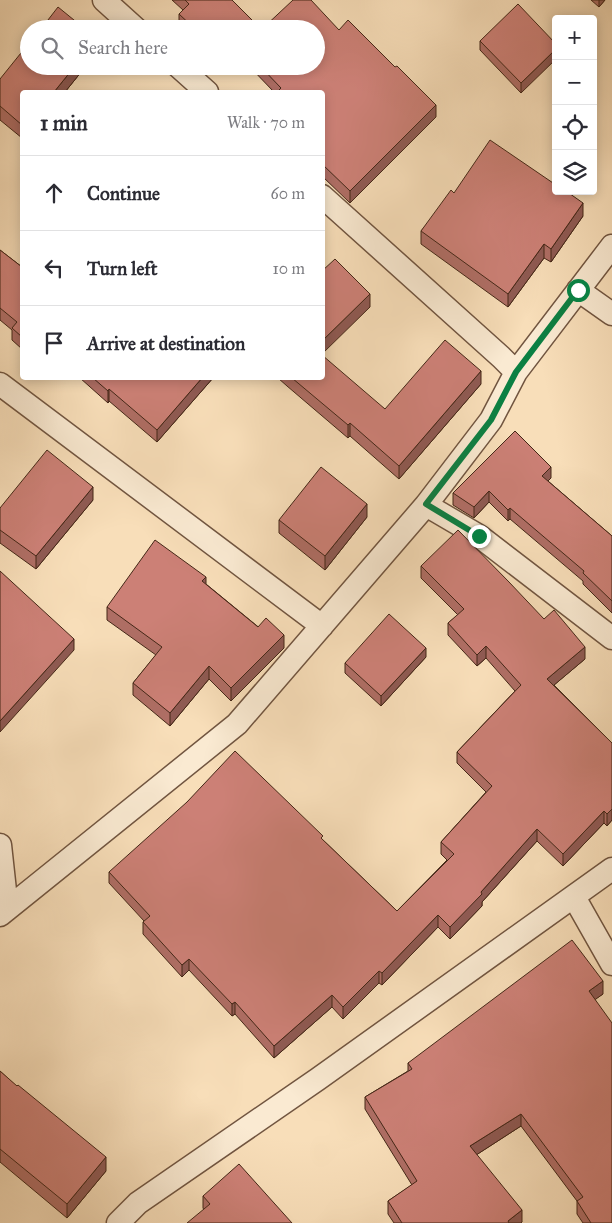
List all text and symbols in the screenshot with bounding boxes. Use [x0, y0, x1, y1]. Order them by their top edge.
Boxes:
map controls [552, 15, 597, 195]
button: + [552, 15, 597, 60]
search box [20, 20, 325, 75]
icon: search [38, 34, 66, 62]
text: Search here [78, 36, 168, 59]
button: − [552, 60, 597, 105]
button: locate [552, 105, 597, 150]
text: 1 min [40, 110, 88, 136]
text: Walk · 70 m [227, 113, 305, 132]
button: layers [552, 150, 597, 195]
icon: ahead [40, 179, 68, 207]
text: Continue [87, 182, 160, 205]
text: 60 m [271, 184, 305, 203]
icon: left [40, 254, 68, 282]
text: Turn left [87, 257, 157, 280]
text: 10 m [273, 259, 305, 278]
route start [567, 279, 590, 302]
icon: arrive [40, 329, 68, 357]
text: Arrive at destination [87, 332, 245, 355]
route end [468, 525, 491, 548]

